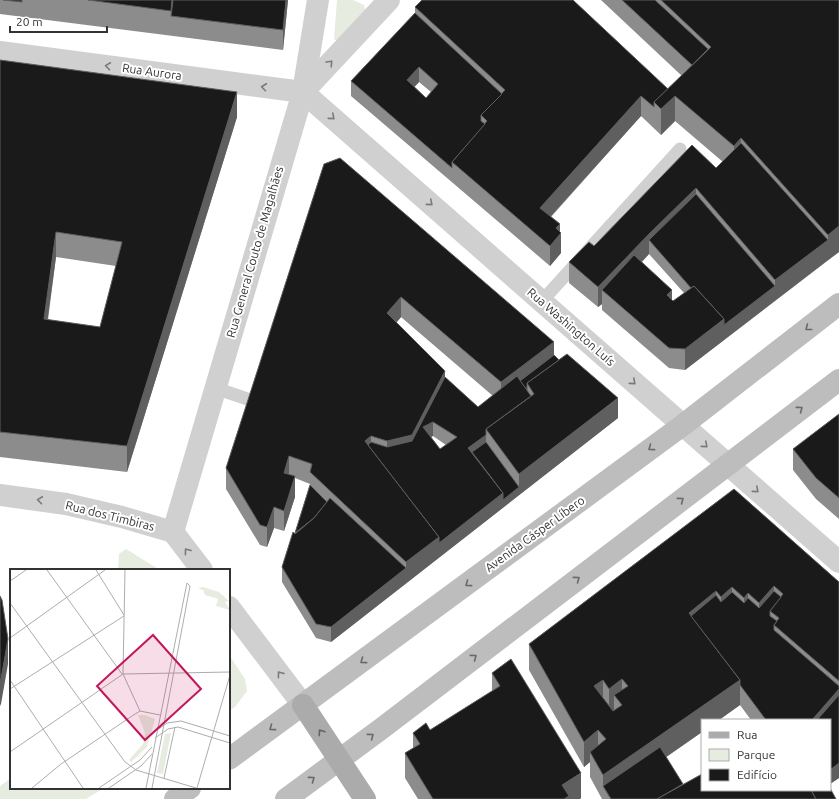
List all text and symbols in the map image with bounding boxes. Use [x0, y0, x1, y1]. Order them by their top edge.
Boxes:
scale bar [10, 8, 107, 34]
text: 20 m [16, 15, 43, 28]
one-way arrow [325, 60, 333, 68]
street label: Rua Aurora [121, 61, 183, 82]
one-way arrow [105, 62, 111, 71]
one-way arrow [261, 83, 267, 92]
one-way arrow [328, 113, 335, 120]
street label: Rua General Couto de Magalhães [224, 165, 285, 339]
one-way arrow [425, 199, 433, 206]
street label: Rua Washington Luís [525, 285, 618, 368]
one-way arrow [806, 324, 813, 331]
one-way arrow [628, 377, 635, 384]
one-way arrow [796, 406, 803, 414]
one-way arrow [700, 440, 708, 448]
one-way arrow [649, 444, 656, 451]
one-way arrow [752, 486, 759, 493]
street label: Avenida Cásper Líbero [482, 493, 587, 574]
one-way arrow [37, 496, 43, 505]
one-way arrow [676, 497, 683, 504]
street label: Rua dos Timbiras [64, 498, 156, 533]
one-way arrow [184, 548, 192, 555]
inset map [10, 569, 230, 789]
one-way arrow [573, 576, 580, 583]
one-way arrow [465, 579, 472, 586]
one-way arrow [470, 655, 477, 662]
one-way arrow [360, 656, 367, 664]
one-way arrow [277, 671, 284, 678]
legend [701, 719, 831, 791]
one-way arrow [269, 723, 276, 730]
text: Rua [737, 728, 758, 741]
one-way arrow [319, 730, 326, 737]
one-way arrow [366, 734, 373, 741]
text: Parque [737, 748, 775, 761]
text: Edifício [737, 768, 777, 781]
one-way arrow [308, 777, 315, 784]

